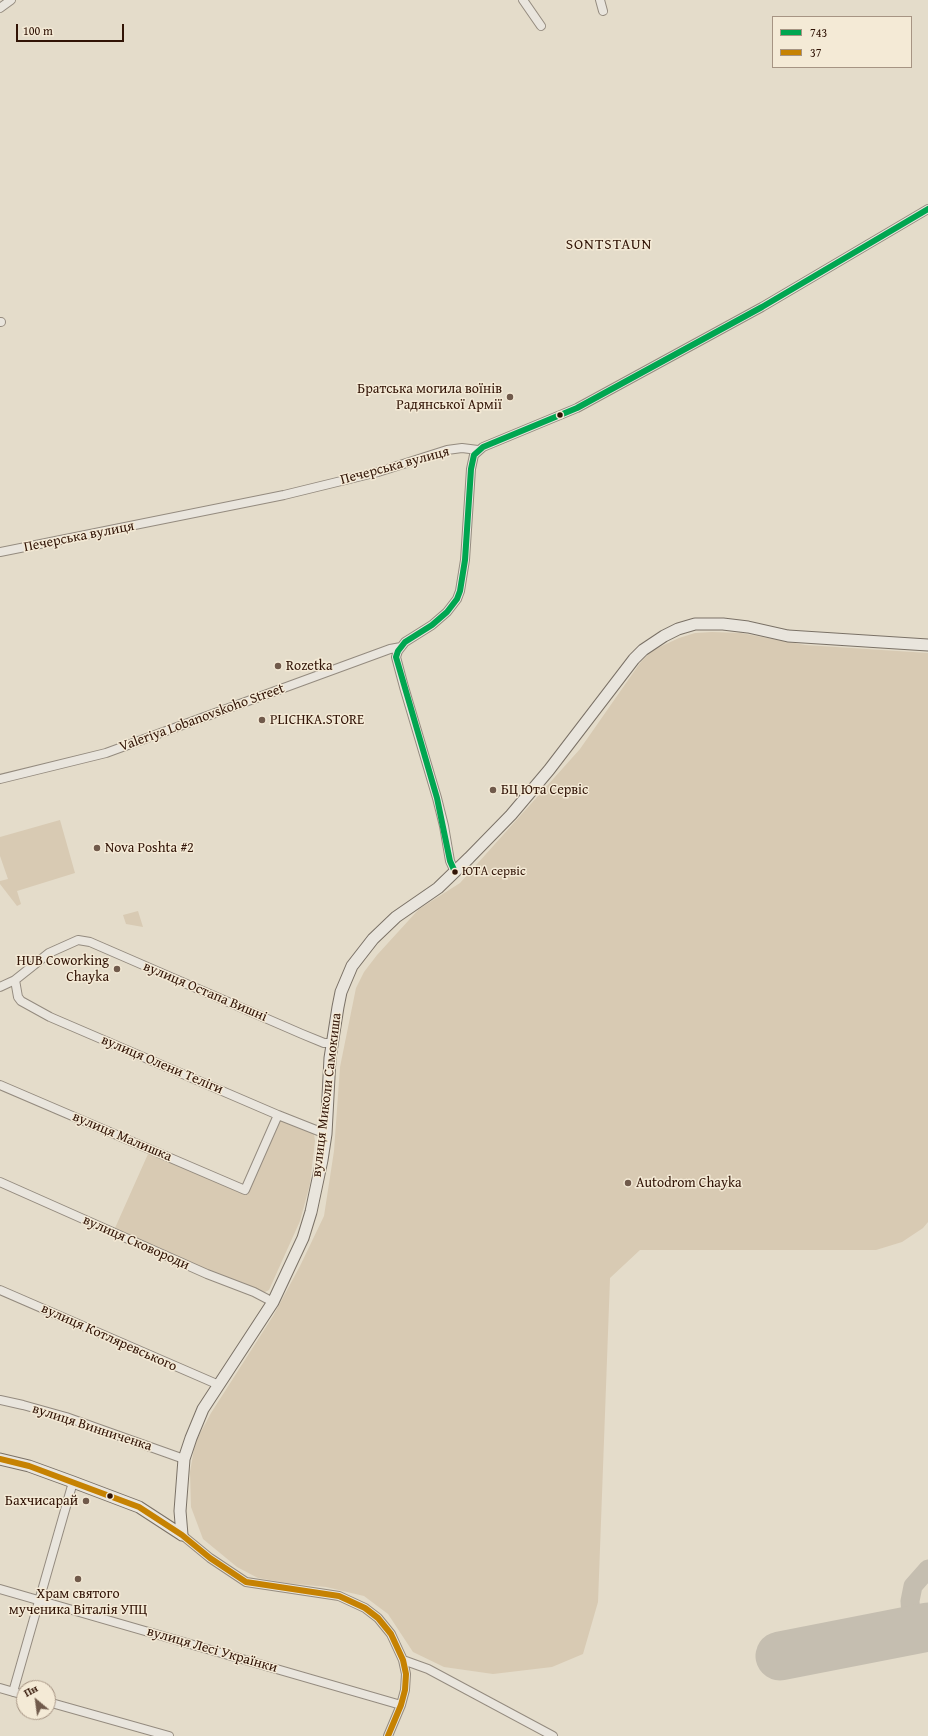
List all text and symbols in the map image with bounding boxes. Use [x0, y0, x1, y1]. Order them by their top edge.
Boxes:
scale bar [18, 16, 126, 42]
legend [772, 16, 912, 68]
text: 100 m [23, 22, 53, 39]
text: 743 [810, 24, 827, 41]
text: 37 [810, 44, 822, 61]
district label: SONTSTAUN [566, 236, 652, 254]
place label: Братська могила воїнів Радянської Армії [357, 381, 502, 414]
marker: Братська могила воїнів Радянської Армії [505, 392, 515, 402]
unlabelled marker [555, 410, 565, 420]
street label: Печерська вулиця [339, 443, 451, 489]
street label: Печерська вулиця [22, 518, 136, 556]
place label: Rozetka [286, 658, 333, 674]
marker: Rozetka [273, 661, 283, 671]
street label: Valeriya Lobanovskoho Street [117, 680, 287, 756]
place label: PLICHKA.STORE [270, 712, 364, 728]
marker: PLICHKA.STORE [257, 715, 267, 725]
place label: БЦ Юта Сервіс [501, 782, 588, 798]
marker: БЦ Юта Сервіс [488, 785, 498, 795]
place label: Nova Poshta #2 [105, 840, 194, 856]
marker: Nova Poshta #2 [92, 843, 102, 853]
place label: ЮТА сервіс [462, 864, 526, 880]
marker: ЮТА сервіс [450, 867, 460, 877]
place label: HUB Coworking Chayka [16, 953, 109, 986]
street label: вулиця Остапа Вишні [141, 958, 269, 1026]
marker: HUB Coworking Chayka [112, 964, 122, 974]
street label: вулиця Миколи Самокиша [309, 1012, 345, 1178]
street label: вулиця Олени Теліги [99, 1032, 225, 1098]
street label: вулиця Малишка [70, 1108, 174, 1166]
place label: Autodrom Chayka [636, 1175, 742, 1191]
marker: Autodrom Chayka [623, 1178, 633, 1188]
street label: вулиця Сковороди [80, 1212, 192, 1274]
street label: вулиця Котляревського [39, 1300, 179, 1376]
street label: вулиця Винниченка [30, 1401, 154, 1455]
unlabelled marker [105, 1491, 115, 1501]
place label: Бахчисарай [5, 1493, 78, 1509]
marker: Бахчисарай [81, 1496, 91, 1506]
marker: Храм святого мученика Віталія УПЦ [73, 1574, 83, 1584]
place label: Храм святого мученика Віталія УПЦ [9, 1586, 147, 1618]
street label: вулиця Лесі Українки [145, 1623, 279, 1677]
north arrow [16, 1680, 56, 1720]
text: Пн [21, 1680, 41, 1701]

